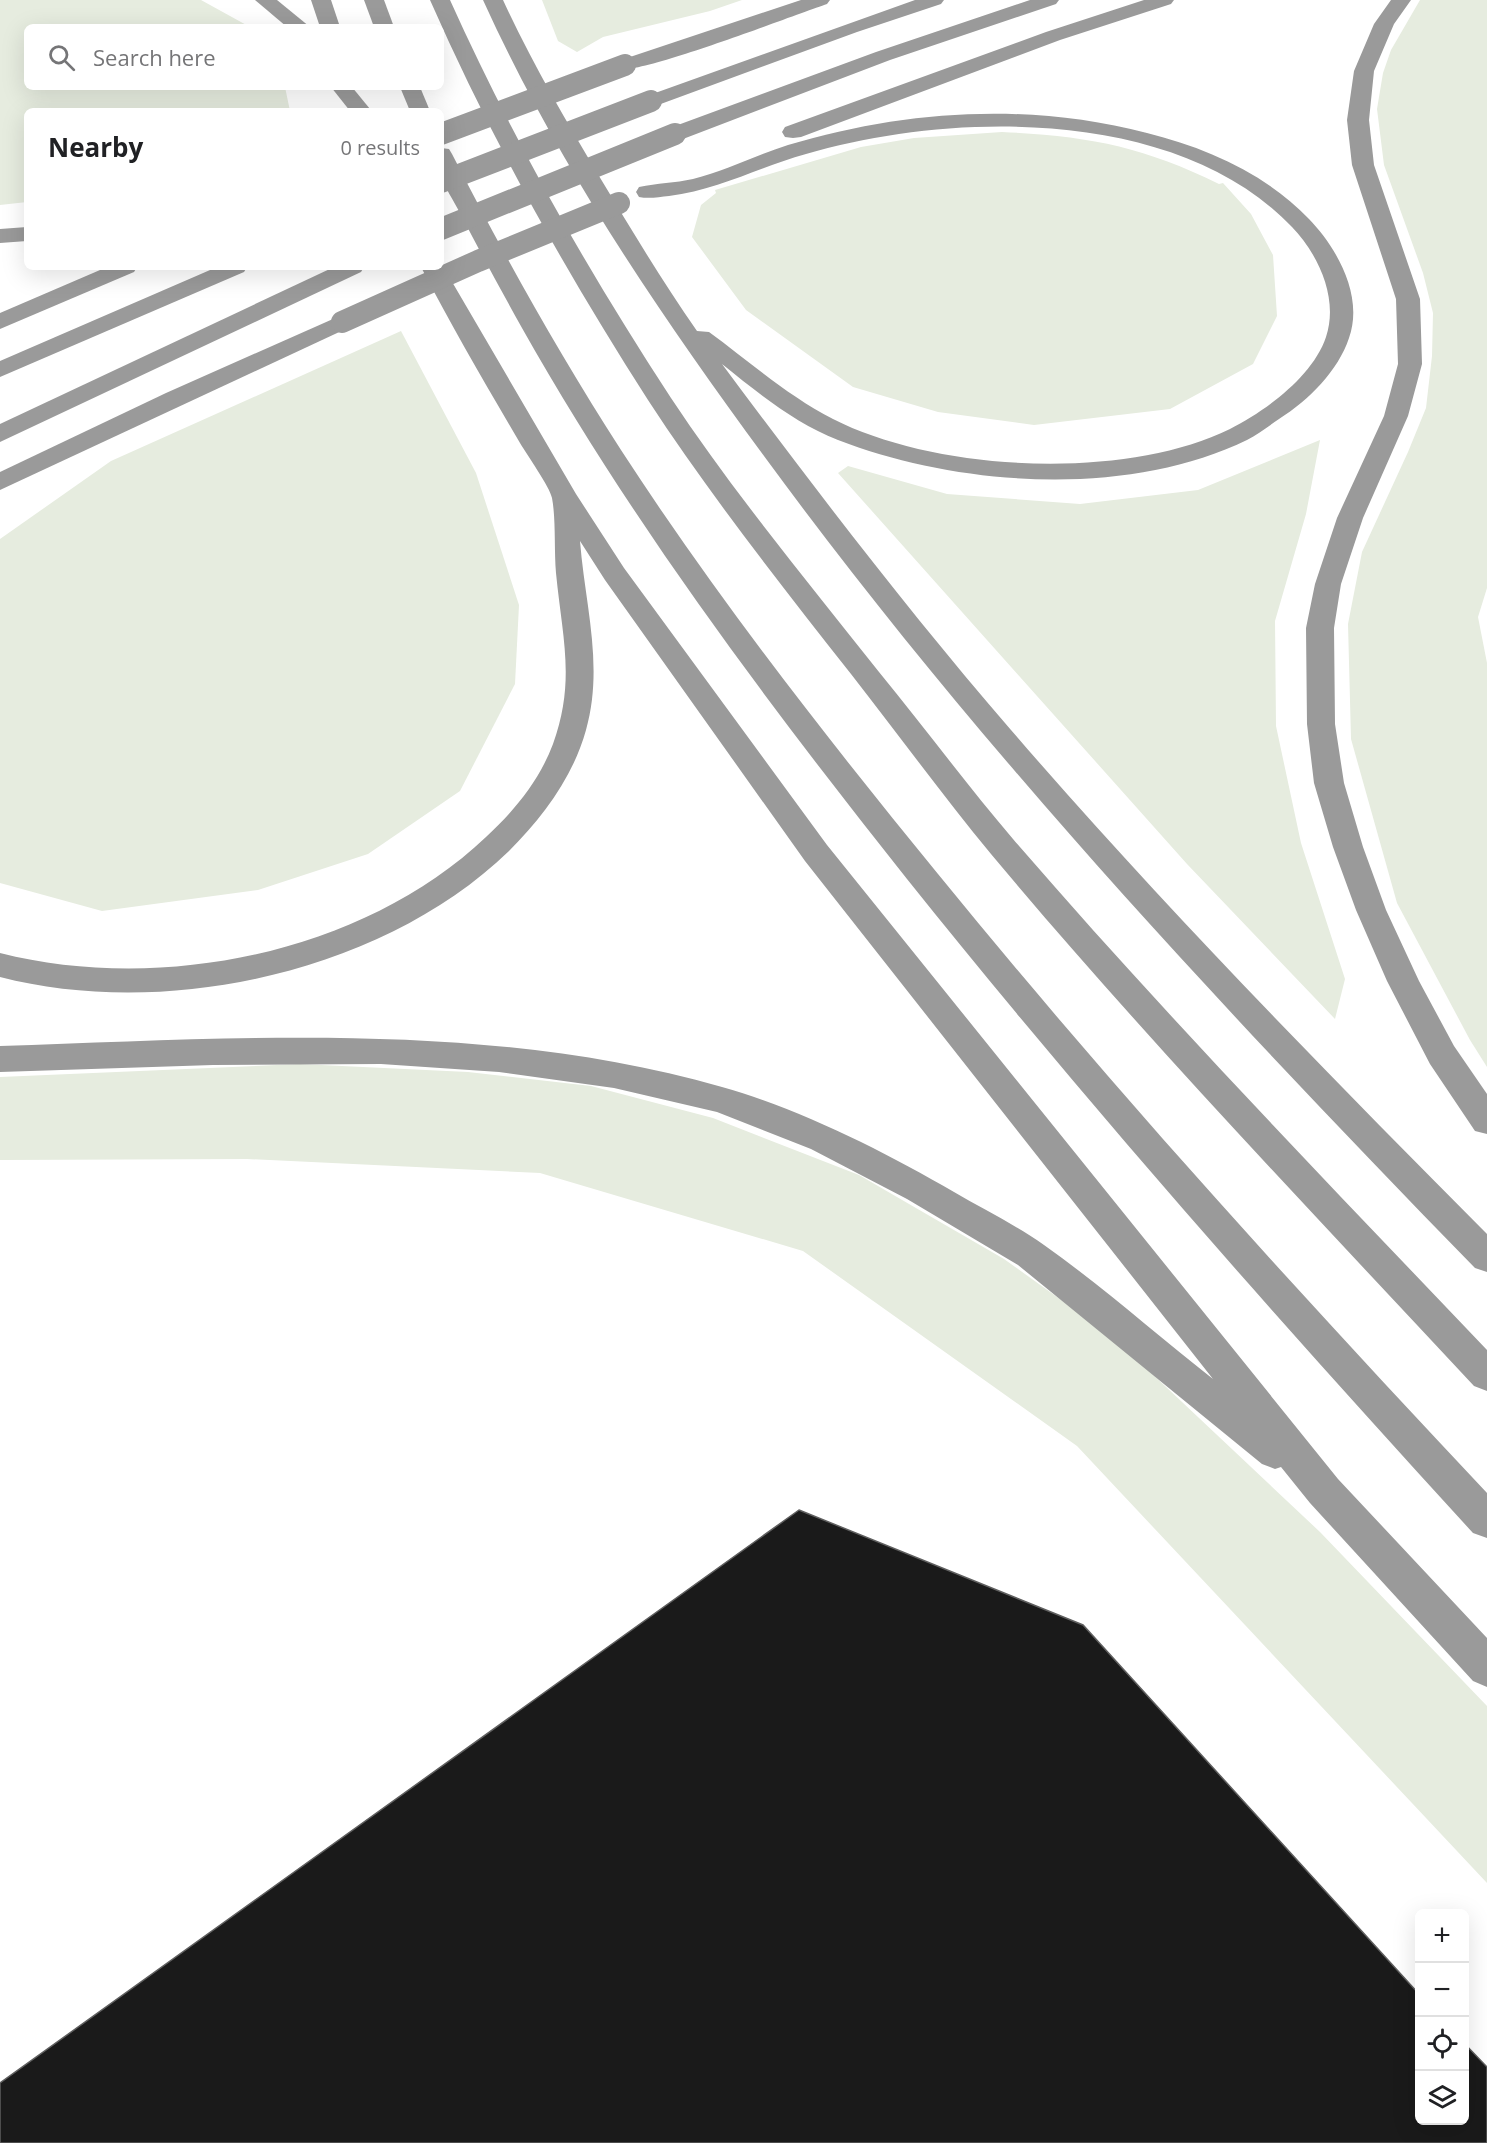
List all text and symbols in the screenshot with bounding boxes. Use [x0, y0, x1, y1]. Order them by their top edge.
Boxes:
search box [24, 24, 444, 90]
icon: search [45, 41, 78, 74]
text: Search here [93, 42, 216, 72]
text: Nearby [48, 129, 143, 165]
text: 0 results [340, 134, 420, 161]
map controls [1415, 1909, 1469, 2125]
button: + [1415, 1909, 1469, 1963]
button: − [1415, 1963, 1469, 2017]
button: locate [1415, 2017, 1469, 2071]
button: layers [1415, 2071, 1469, 2125]

